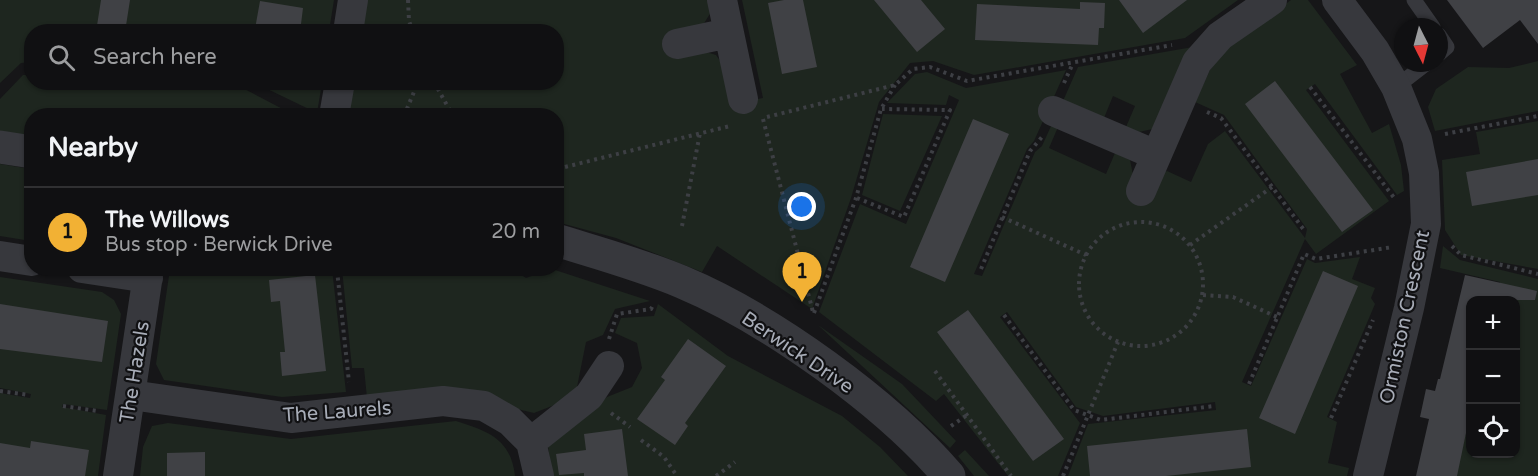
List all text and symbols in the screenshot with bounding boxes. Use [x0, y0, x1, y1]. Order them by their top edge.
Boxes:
north arrow [1394, 18, 1448, 72]
search box [24, 24, 564, 90]
icon: search [45, 41, 78, 74]
text: Search here [93, 44, 217, 70]
text: Nearby [48, 132, 138, 163]
your location [787, 192, 816, 221]
text: The Willows [105, 207, 230, 233]
text: 1 [61, 220, 74, 244]
text: 20 m [491, 220, 540, 244]
street label: Ormiston Crescent [1375, 228, 1435, 406]
text: Bus stop · Berwick Drive [105, 233, 333, 257]
pin: 1 [782, 252, 822, 302]
map controls [1466, 296, 1520, 458]
button: + [1466, 296, 1520, 350]
street label: Berwick Drive [737, 307, 858, 399]
street label: The Hazels [115, 319, 155, 425]
button: − [1466, 350, 1520, 404]
street label: The Laurels [282, 396, 392, 428]
button: locate [1466, 404, 1520, 458]

